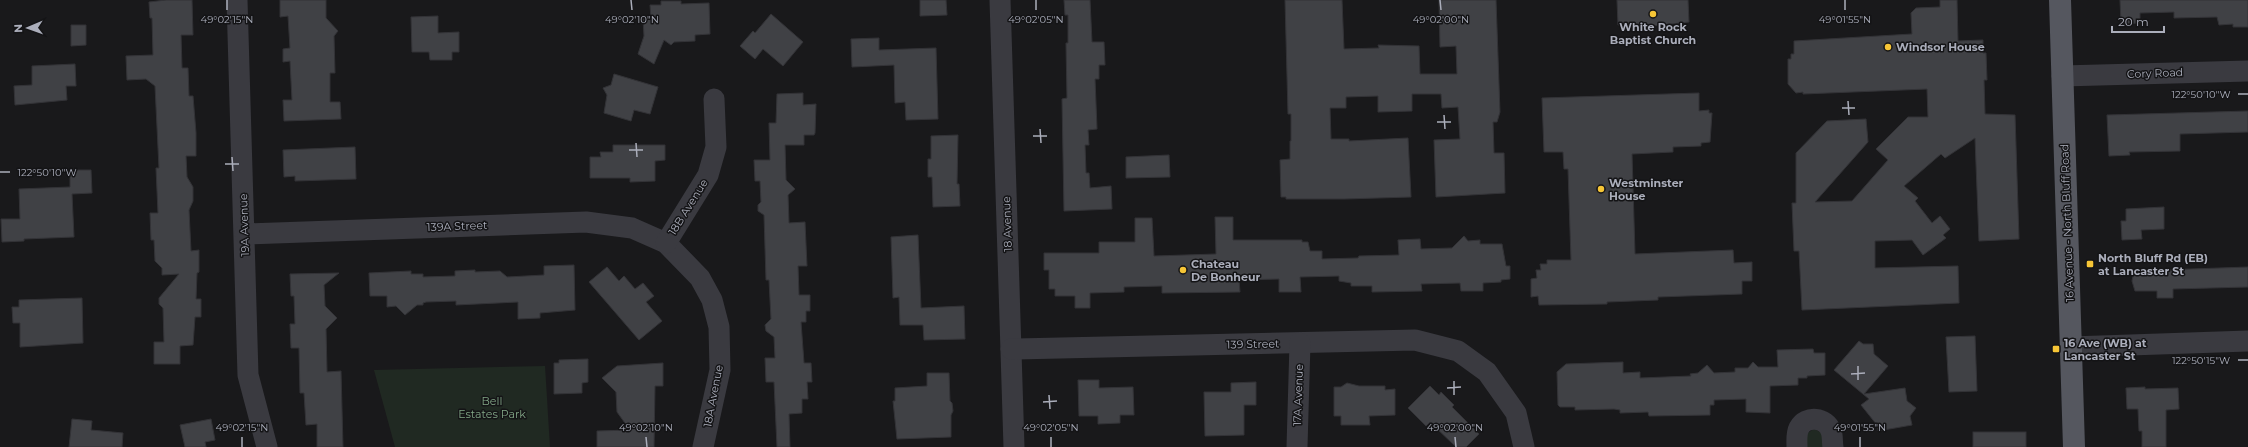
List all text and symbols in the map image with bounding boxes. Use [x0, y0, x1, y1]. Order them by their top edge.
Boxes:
north arrow [8, 8, 48, 48]
scale bar [2112, 8, 2164, 34]
marker: White Rock Baptist Church [1648, 9, 1658, 19]
text: 49°02'15"N [201, 13, 253, 26]
text: 49°02'10"N [605, 13, 659, 26]
text: 49°02'05"N [1008, 13, 1064, 26]
text: 49°02'00"N [1413, 13, 1469, 26]
text: 49°01'55"N [1819, 13, 1871, 26]
text: 20 m [2118, 14, 2149, 29]
place label: White Rock Baptist Church [1610, 20, 1696, 47]
text: N [11, 24, 25, 33]
place label: Windsor House [1896, 40, 1985, 54]
marker: Windsor House [1883, 42, 1893, 52]
street label: Cory Road [2127, 65, 2183, 81]
text: 122°50'10"W [2171, 88, 2231, 101]
street label: 16 Avenue - North Bluff Road [2057, 144, 2077, 302]
text: 122°50'10"W [17, 166, 77, 179]
street label: 18B Avenue [665, 176, 711, 238]
place label: Westminster House [1609, 176, 1684, 203]
marker: Westminster House [1596, 184, 1606, 194]
street label: 19A Avenue [236, 193, 252, 257]
street label: 18 Avenue [999, 196, 1015, 252]
street label: 139A Street [426, 218, 488, 234]
place label: North Bluff Rd (EB) at Lancaster St [2098, 251, 2208, 278]
place label: Chateau De Bonheur [1191, 257, 1261, 284]
marker: North Bluff Rd (EB) at Lancaster St [2085, 259, 2095, 269]
marker: Chateau De Bonheur [1178, 265, 1188, 275]
place label: 16 Ave (WB) at Lancaster St [2064, 336, 2147, 363]
street label: 139 Street [1226, 337, 1280, 351]
marker: 16 Ave (WB) at Lancaster St [2051, 344, 2061, 354]
text: 122°50'15"W [2172, 354, 2230, 367]
street label: 18A Avenue [700, 363, 726, 428]
street label: 17A Avenue [1290, 363, 1306, 426]
park label: Bell Estates Park [458, 394, 526, 421]
text: 49°02'15"N [216, 421, 268, 434]
text: 49°02'10"N [619, 421, 673, 434]
text: 49°02'05"N [1023, 421, 1079, 434]
text: 49°02'00"N [1427, 421, 1483, 434]
text: 49°01'55"N [1834, 421, 1886, 434]

